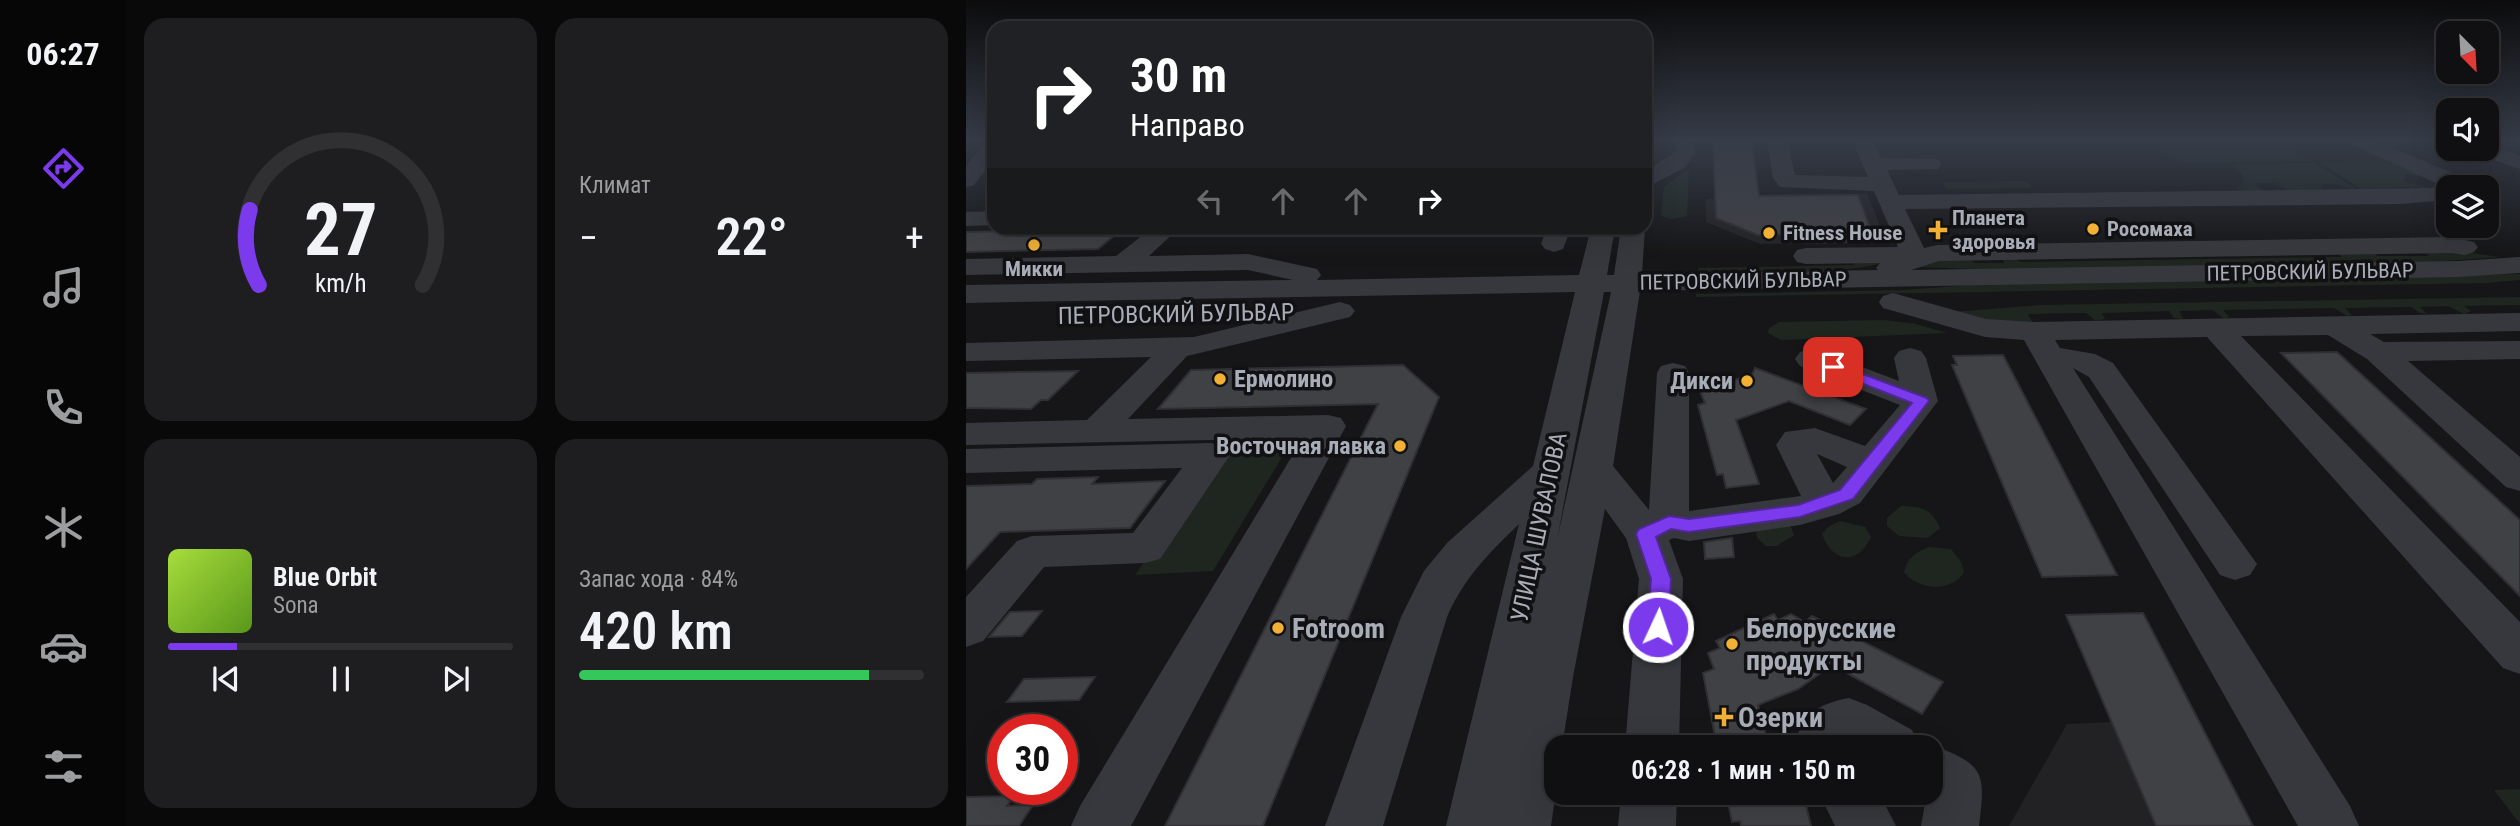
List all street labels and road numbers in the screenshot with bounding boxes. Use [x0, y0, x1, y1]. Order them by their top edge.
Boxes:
street label: ПЕТРОВСКИЙ БУЛЬВАР [2206, 258, 2414, 286]
street label: ПЕТРОВСКИЙ БУЛЬВАР [1639, 267, 1847, 295]
street label: ПЕТРОВСКИЙ БУЛЬВАР [1058, 298, 1294, 330]
street label: УЛИЦА ШУВАЛОВА [1505, 430, 1573, 624]

